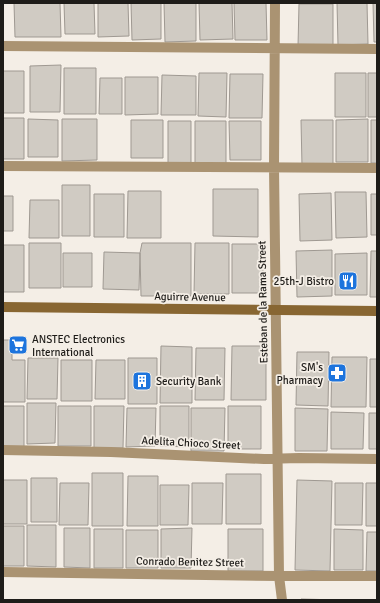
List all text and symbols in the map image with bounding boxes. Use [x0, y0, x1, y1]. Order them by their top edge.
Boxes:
street label: Esteban de la Rama Street [255, 240, 271, 363]
restaurant icon: 25th-J Bistro [337, 270, 359, 292]
place label: 25th-J Bistro [273, 275, 334, 288]
street label: Aguirre Avenue [154, 290, 226, 304]
place label: ANSTEC Electronics International [32, 333, 125, 359]
supermarket icon: ANSTEC Electronics International [7, 334, 29, 356]
place label: SM's Pharmacy [277, 361, 324, 387]
pharmacy icon: SM's Pharmacy [326, 362, 348, 384]
building icon: Security Bank [131, 370, 153, 392]
place label: Security Bank [156, 375, 222, 388]
street label: Adelita Chioco Street [141, 434, 241, 452]
street label: Conrado Benitez Street [136, 555, 244, 569]

